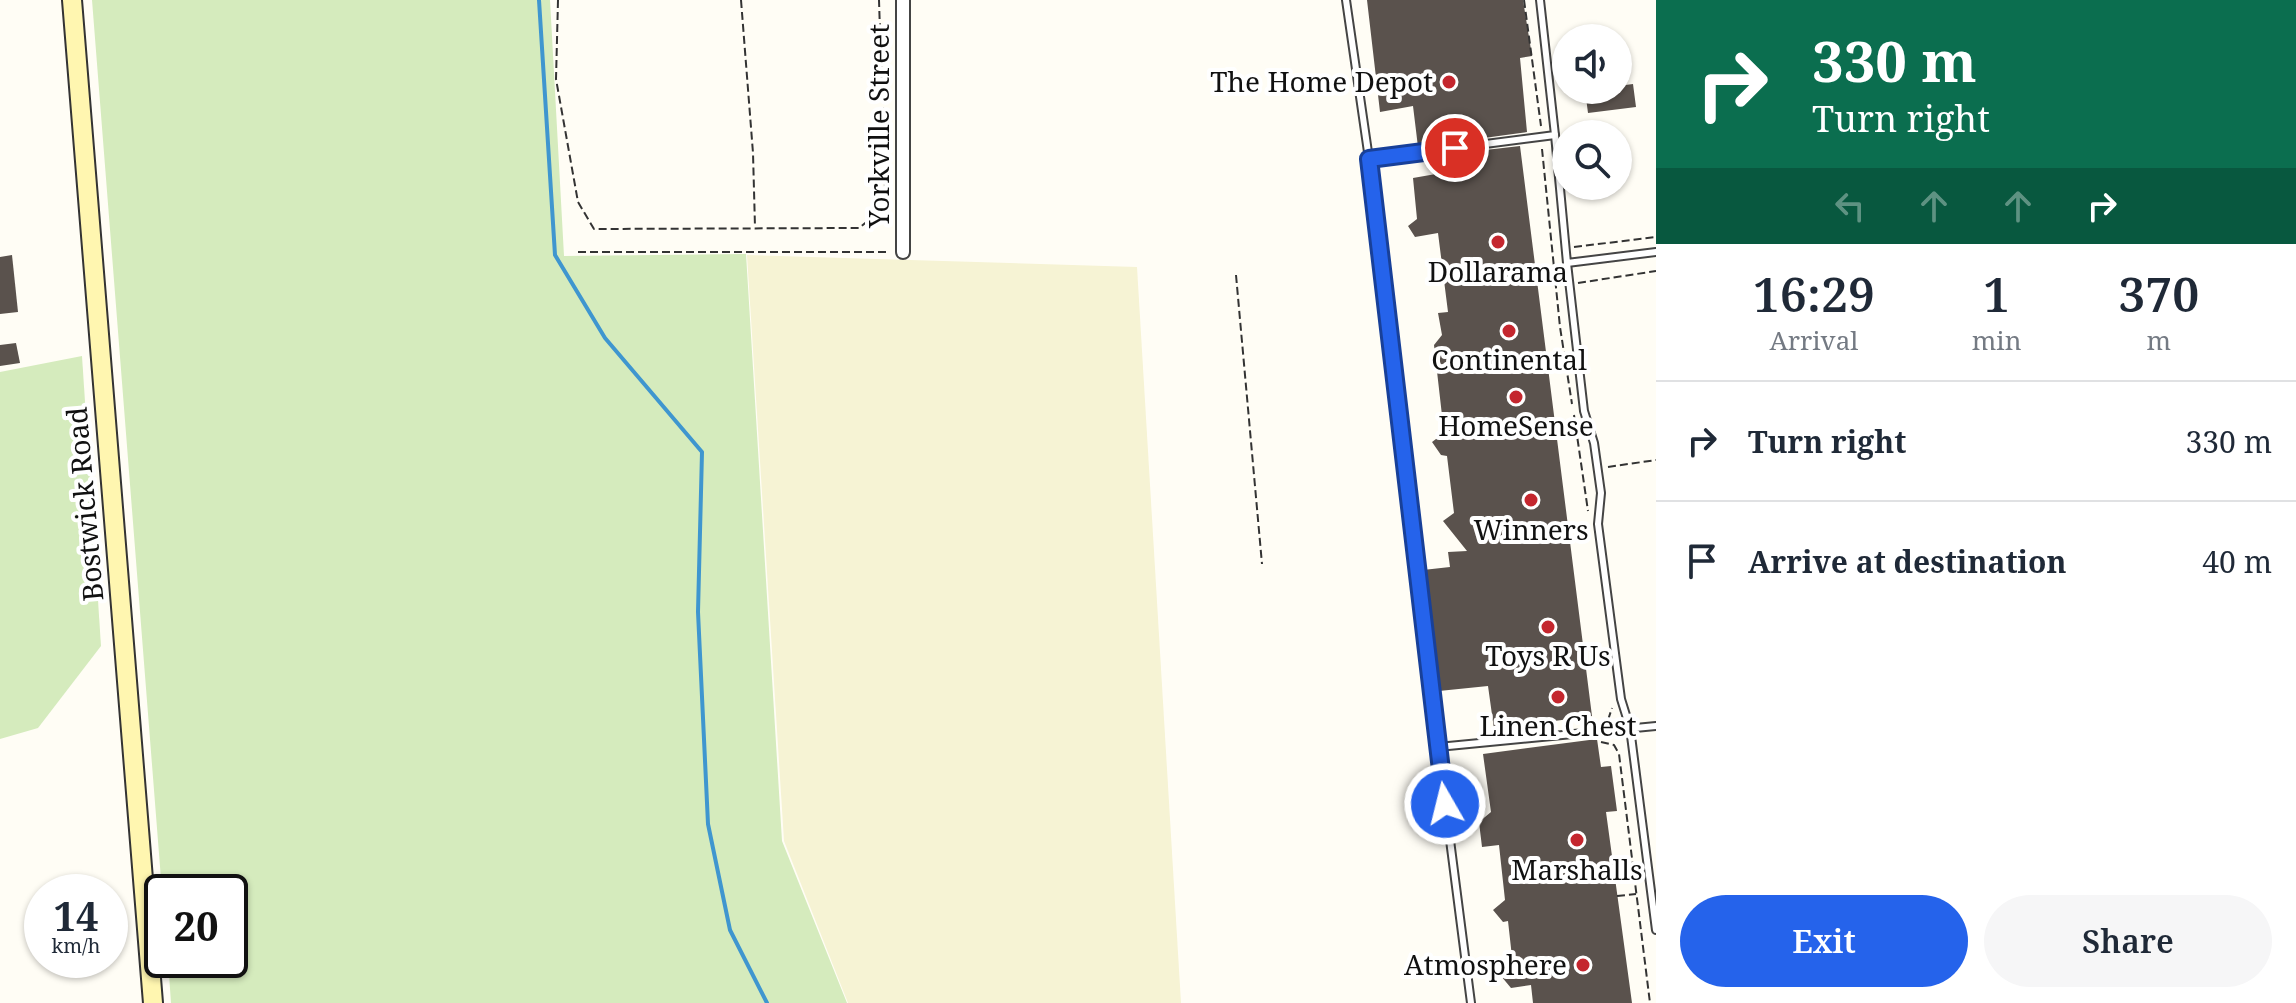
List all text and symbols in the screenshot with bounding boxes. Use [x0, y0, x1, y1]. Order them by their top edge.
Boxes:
text: 330 m [1812, 22, 1977, 98]
street label: Yorkville Street [859, 24, 897, 229]
map controls [1552, 24, 1632, 200]
button: sound [1552, 24, 1632, 104]
icon: right [1680, 32, 1784, 136]
place label: The Home Depot [1210, 62, 1433, 100]
marker: The Home Depot [1440, 73, 1458, 91]
text: Turn right [1812, 94, 1990, 143]
pin [1421, 114, 1489, 182]
button: search [1552, 120, 1632, 200]
icon: arrive [1433, 126, 1477, 170]
icon: left [1828, 184, 1872, 228]
icon: ahead [1912, 184, 1956, 228]
icon: ahead [1996, 184, 2040, 228]
icon: right [2080, 184, 2124, 228]
marker: Dollarama [1489, 233, 1507, 251]
place label: Dollarama [1428, 252, 1568, 290]
text: 16:29 [1753, 261, 1875, 326]
text: 1 [1983, 261, 2010, 326]
text: 370 [2118, 261, 2199, 326]
marker: Continental [1500, 322, 1518, 340]
text: Arrival [1769, 322, 1858, 358]
text: min [1972, 322, 2021, 358]
text: m [2146, 322, 2171, 358]
place label: Continental [1431, 340, 1587, 378]
marker: HomeSense [1507, 388, 1525, 406]
street label: Bostwick Road [57, 405, 111, 603]
place label: HomeSense [1438, 406, 1594, 444]
icon: right [1680, 419, 1724, 463]
text: Turn right [1748, 421, 1906, 462]
text: 330 m [2186, 421, 2272, 462]
marker: Winners [1522, 491, 1540, 509]
place label: Winners [1473, 510, 1589, 548]
icon: arrive [1680, 539, 1724, 583]
text: Arrive at destination [1748, 541, 2067, 582]
text: 40 m [2202, 541, 2272, 582]
marker: Toys R Us [1539, 618, 1557, 636]
place label: Toys R Us [1485, 636, 1611, 674]
marker: Linen Chest [1549, 688, 1567, 706]
place label: Linen Chest [1479, 706, 1637, 744]
position arrow [1403, 762, 1487, 846]
marker: Marshalls [1568, 831, 1586, 849]
place label: Marshalls [1511, 850, 1643, 888]
speed limit sign: 20 [144, 874, 248, 978]
text: 14 [53, 888, 99, 943]
button: Exit [1680, 895, 1968, 987]
button: Share [1984, 895, 2272, 987]
text: km/h [51, 932, 101, 959]
place label: Atmosphere [1404, 945, 1567, 983]
marker: Atmosphere [1574, 956, 1592, 974]

